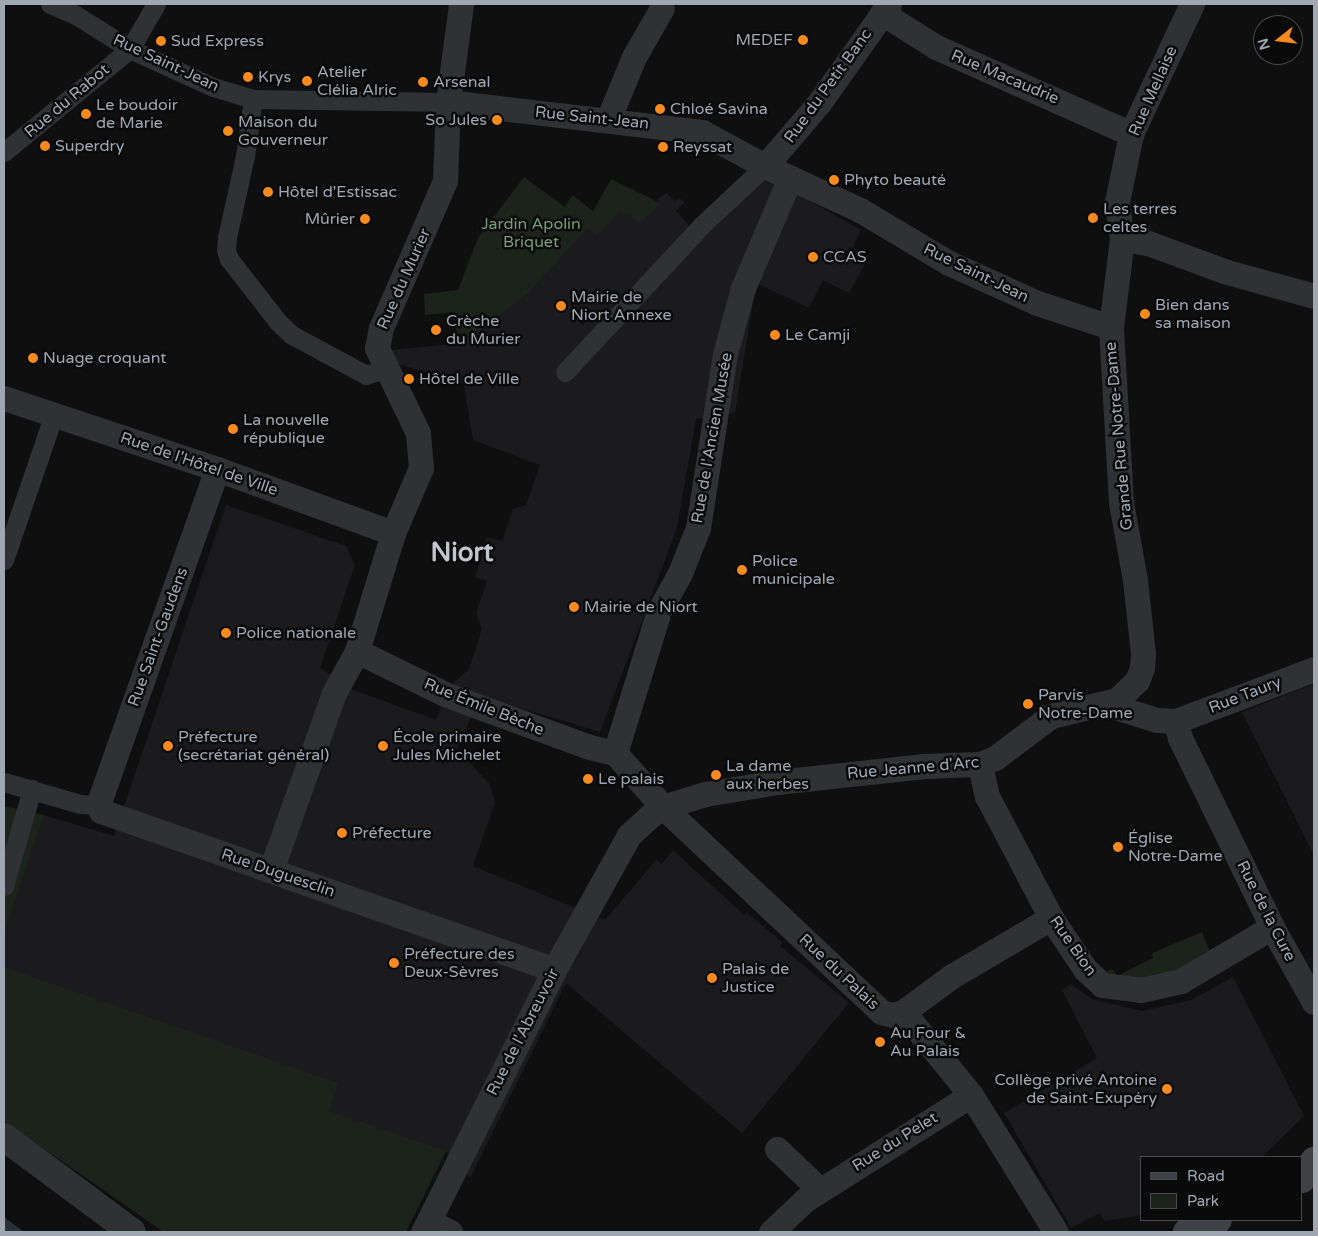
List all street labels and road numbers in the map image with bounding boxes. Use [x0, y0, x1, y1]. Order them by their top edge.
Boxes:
street label: Rue du Petit Banc [780, 25, 876, 147]
street label: Rue Saint-Jean [110, 30, 222, 96]
street label: Rue Mellaise [1125, 43, 1181, 139]
street label: Rue Macaudrie [948, 46, 1062, 108]
street label: Rue du Rabot [21, 60, 113, 142]
street label: Rue Saint-Jean [534, 102, 650, 134]
street label: Rue du Murier [373, 225, 435, 333]
street label: Rue Saint-Jean [920, 239, 1032, 307]
street label: Grande Rue Notre-Dame [1101, 341, 1137, 531]
street label: Rue de l'Ancien Musée [688, 351, 736, 525]
street label: Rue de l'Hôtel de Ville [118, 428, 280, 500]
street label: Rue Saint-Gaudens [124, 565, 192, 709]
street label: Rue Taury [1206, 672, 1284, 718]
street label: Rue Émile Bèche [421, 674, 547, 740]
street label: Rue Jeanne d'Arc [846, 753, 980, 783]
street label: Rue Duguesclin [219, 845, 337, 901]
street label: Rue de la Cure [1232, 857, 1300, 965]
street label: Rue Bion [1045, 912, 1101, 980]
street label: Rue du Palais [795, 930, 883, 1014]
street label: Rue de l'Abreuvoir [483, 965, 563, 1099]
street label: Rue du Pelet [849, 1108, 941, 1176]

